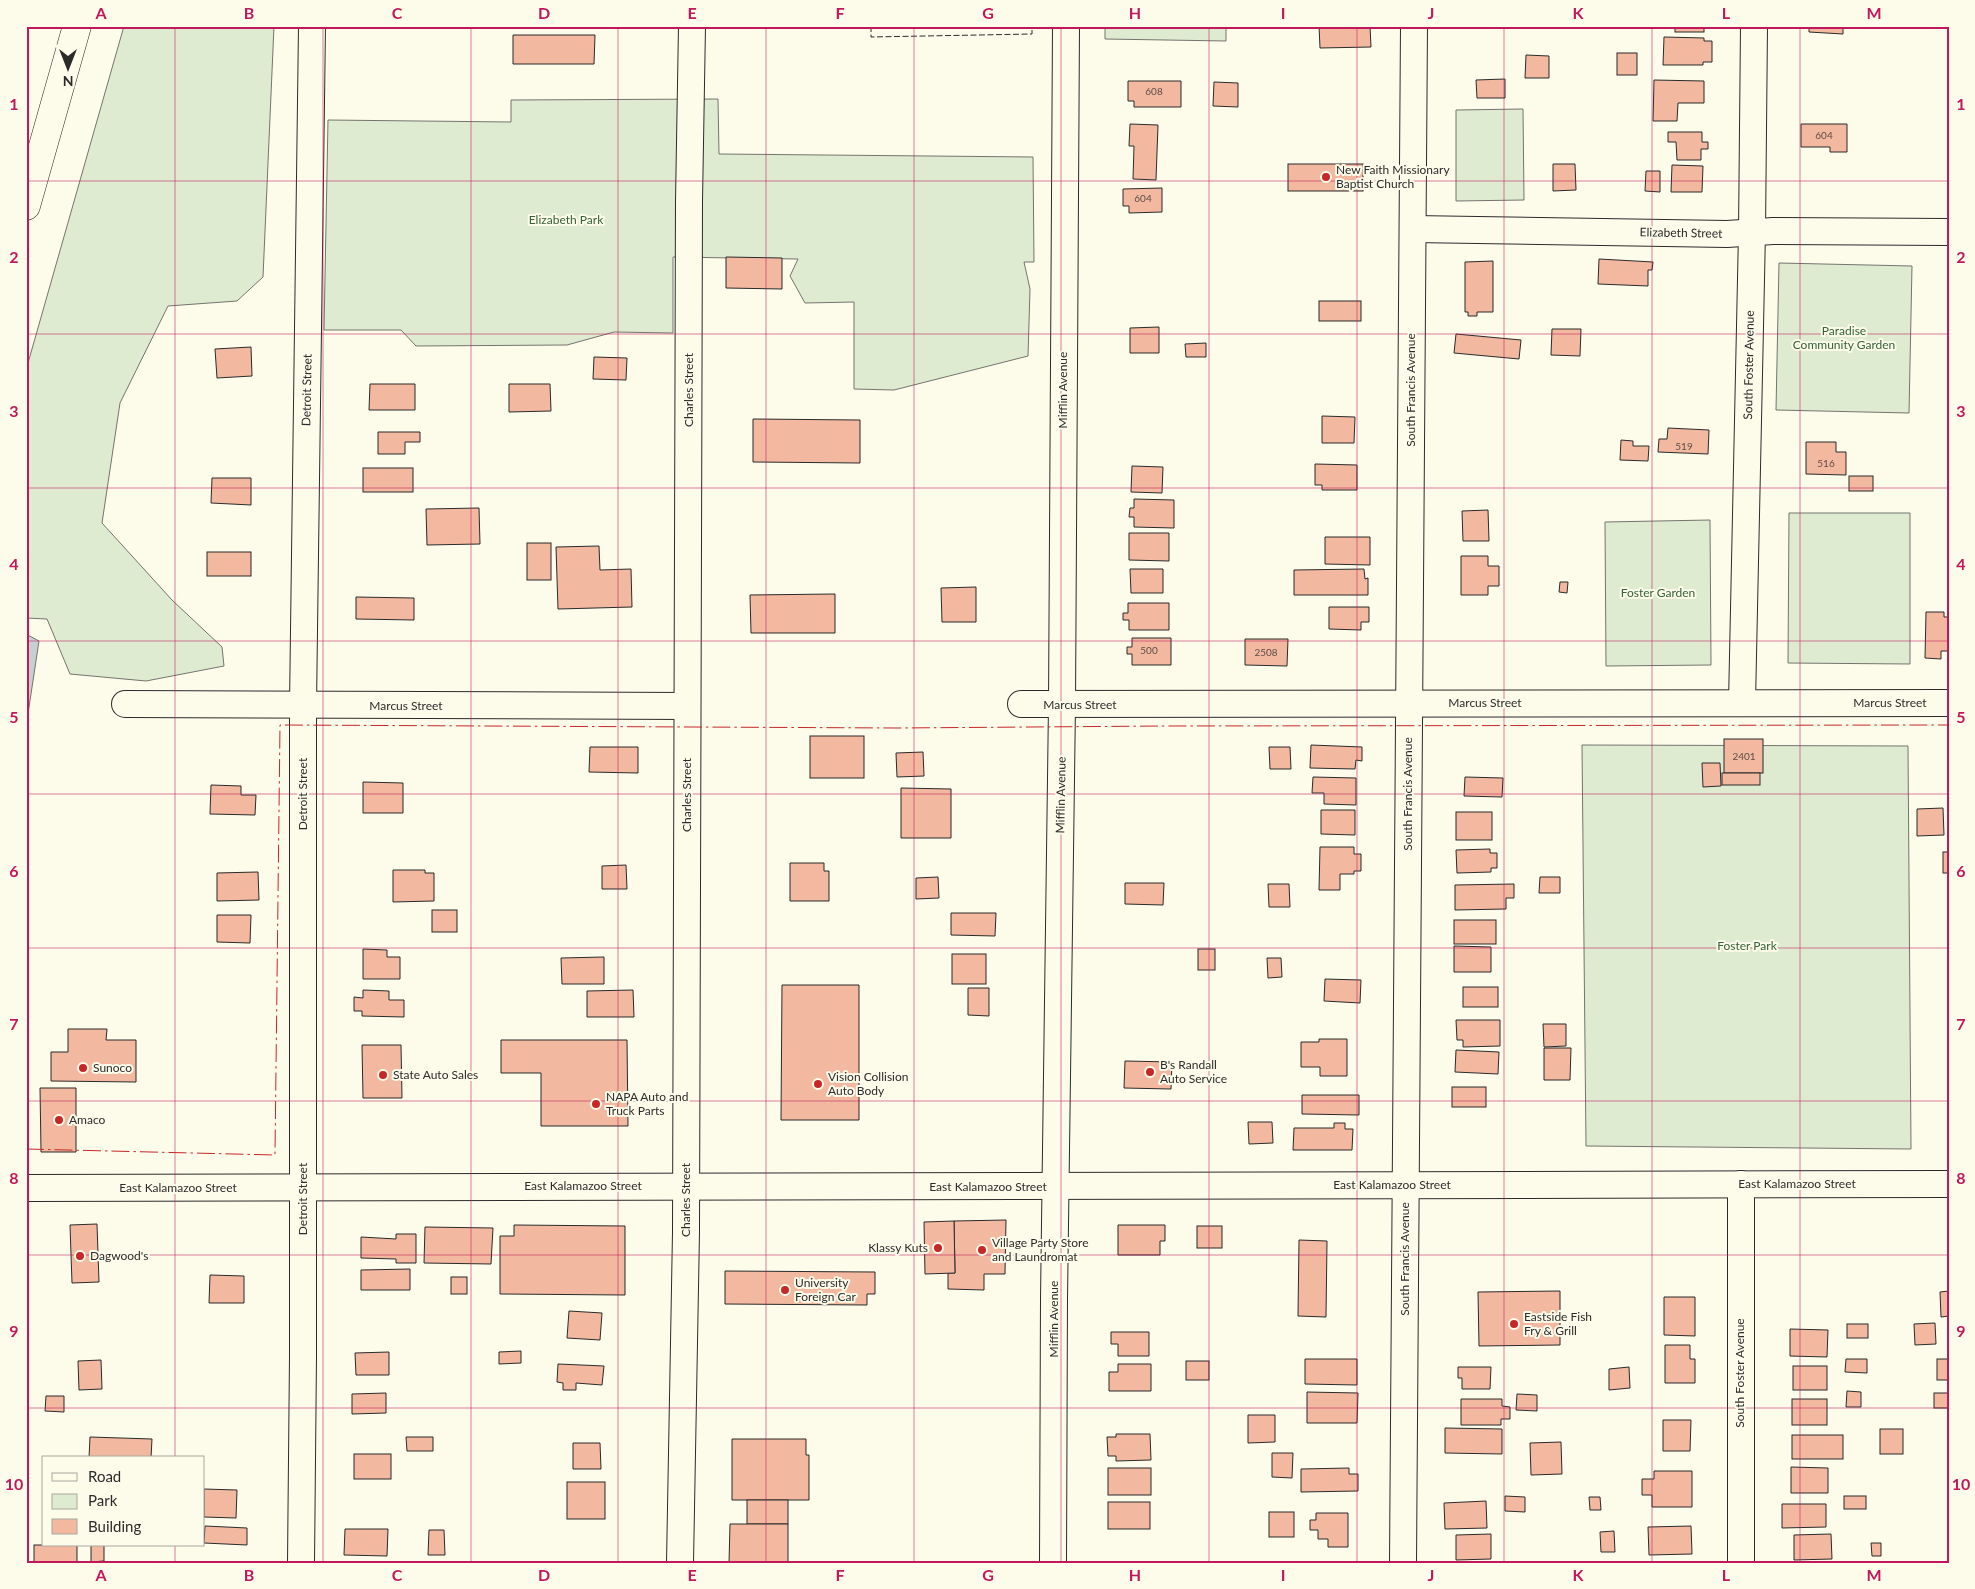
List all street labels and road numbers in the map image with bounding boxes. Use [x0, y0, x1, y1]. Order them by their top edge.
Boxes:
street label: Elizabeth Street [1640, 224, 1723, 241]
street label: South Foster Avenue [1740, 310, 1757, 420]
street label: South Francis Avenue [1403, 333, 1418, 447]
street label: Charles Street [681, 352, 696, 427]
street label: Mifflin Avenue [1055, 352, 1070, 428]
street label: Detroit Street [298, 353, 315, 426]
street label: Marcus Street [1448, 695, 1522, 710]
street label: Marcus Street [1853, 695, 1927, 710]
street label: Marcus Street [1043, 697, 1117, 712]
street label: Marcus Street [369, 698, 443, 713]
street label: South Francis Avenue [1400, 737, 1415, 851]
street label: Mifflin Avenue [1052, 756, 1069, 833]
street label: Detroit Street [295, 757, 310, 830]
street label: Charles Street [679, 757, 694, 832]
street label: Detroit Street [295, 1162, 310, 1235]
street label: Charles Street [678, 1162, 693, 1237]
street label: East Kalamazoo Street [1738, 1176, 1856, 1191]
street label: East Kalamazoo Street [1333, 1177, 1451, 1192]
street label: East Kalamazoo Street [524, 1178, 642, 1193]
street label: East Kalamazoo Street [929, 1179, 1047, 1194]
street label: East Kalamazoo Street [119, 1180, 237, 1195]
street label: South Francis Avenue [1397, 1202, 1412, 1316]
street label: Mifflin Avenue [1046, 1281, 1061, 1357]
street label: South Foster Avenue [1732, 1318, 1747, 1428]

